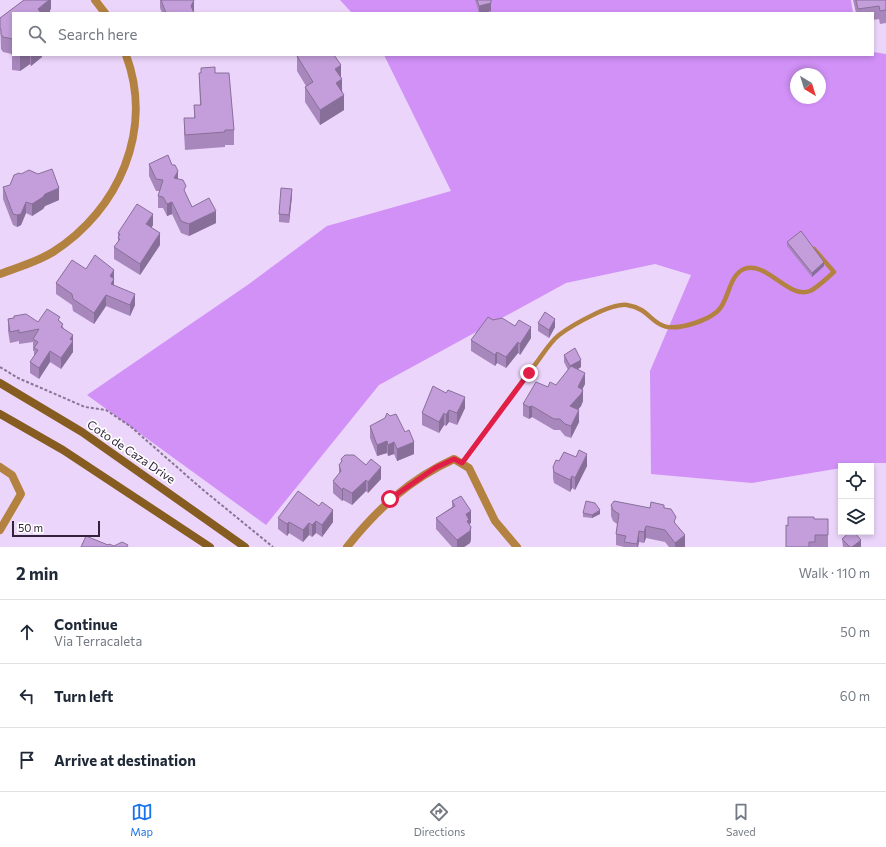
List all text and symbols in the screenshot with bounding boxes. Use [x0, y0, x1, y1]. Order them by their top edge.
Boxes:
search box [12, 12, 874, 56]
icon: search [26, 23, 48, 45]
text: Search here [58, 25, 137, 43]
north arrow [790, 68, 826, 104]
route end [520, 364, 538, 382]
street label: Coto de Caza Drive [85, 417, 178, 486]
map controls [838, 463, 874, 535]
button: locate [838, 463, 874, 499]
route start [381, 490, 399, 508]
button: layers [838, 499, 874, 535]
scale bar [12, 519, 100, 538]
text: 50 m [18, 521, 43, 534]
text: 2 min [16, 563, 58, 584]
text: Walk · 110 m [799, 565, 870, 581]
text: Continue [54, 615, 118, 633]
icon: ahead [16, 621, 38, 643]
text: 50 m [840, 624, 870, 640]
text: Via Terracaleta [54, 633, 142, 649]
icon: left [16, 685, 38, 707]
text: Turn left [54, 687, 113, 705]
text: 60 m [840, 688, 870, 704]
icon: arrive [16, 749, 38, 771]
text: Arrive at destination [54, 751, 196, 769]
tab: Map [130, 801, 153, 838]
tab: Directions [414, 801, 465, 838]
tab: Saved [726, 801, 756, 838]

